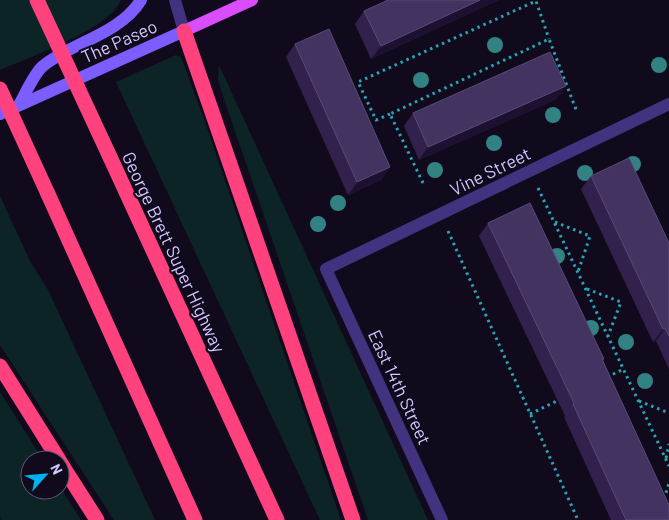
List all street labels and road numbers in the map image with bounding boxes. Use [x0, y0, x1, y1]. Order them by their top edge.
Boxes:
street label: The Paseo [78, 15, 160, 67]
street label: Vine Street [446, 142, 534, 200]
street label: George Brett Super Highway [118, 148, 230, 356]
street label: East 14th Street [364, 326, 436, 448]

